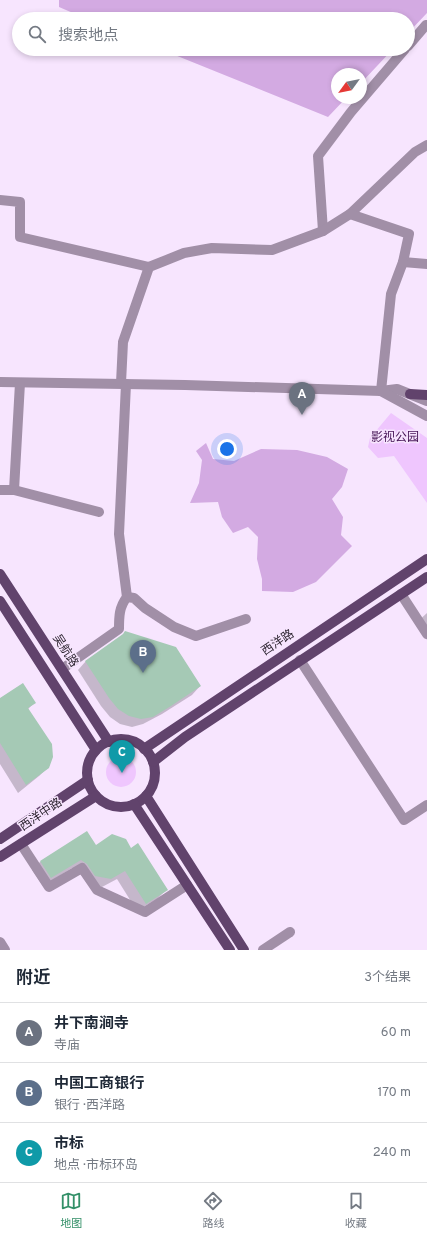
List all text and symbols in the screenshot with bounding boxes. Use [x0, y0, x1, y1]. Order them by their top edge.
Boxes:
search box [12, 12, 415, 56]
icon: search [26, 23, 48, 45]
text: 搜索地点 [58, 27, 118, 46]
north arrow [331, 68, 367, 104]
pin: A [289, 382, 315, 415]
park label: 影视公园 [371, 430, 419, 446]
your location [217, 439, 237, 459]
street label: 西洋路 [259, 626, 297, 660]
street label: 吴航路 [48, 632, 82, 670]
pin: B [130, 640, 156, 673]
pin: C [109, 740, 135, 773]
street label: 西洋中路 [17, 795, 65, 835]
text: 附近 [16, 968, 50, 990]
text: 3个结果 [364, 970, 411, 986]
text: 井下南涧寺 [54, 1015, 129, 1034]
text: A [24, 1025, 34, 1041]
text: 60 m [381, 1025, 411, 1041]
text: 寺庙 [54, 1038, 80, 1054]
text: 中国工商银行 [54, 1075, 144, 1094]
text: B [25, 1085, 33, 1101]
text: 170 m [377, 1085, 411, 1101]
text: 银行 · 西洋路 [54, 1098, 125, 1114]
text: 市标 [54, 1135, 84, 1154]
text: C [25, 1145, 33, 1161]
text: 240 m [373, 1145, 411, 1161]
text: 地点 · 市标环岛 [54, 1158, 138, 1174]
tab: 地图 [60, 1190, 82, 1231]
tab: 路线 [202, 1190, 224, 1231]
tab: 收藏 [345, 1190, 367, 1231]

